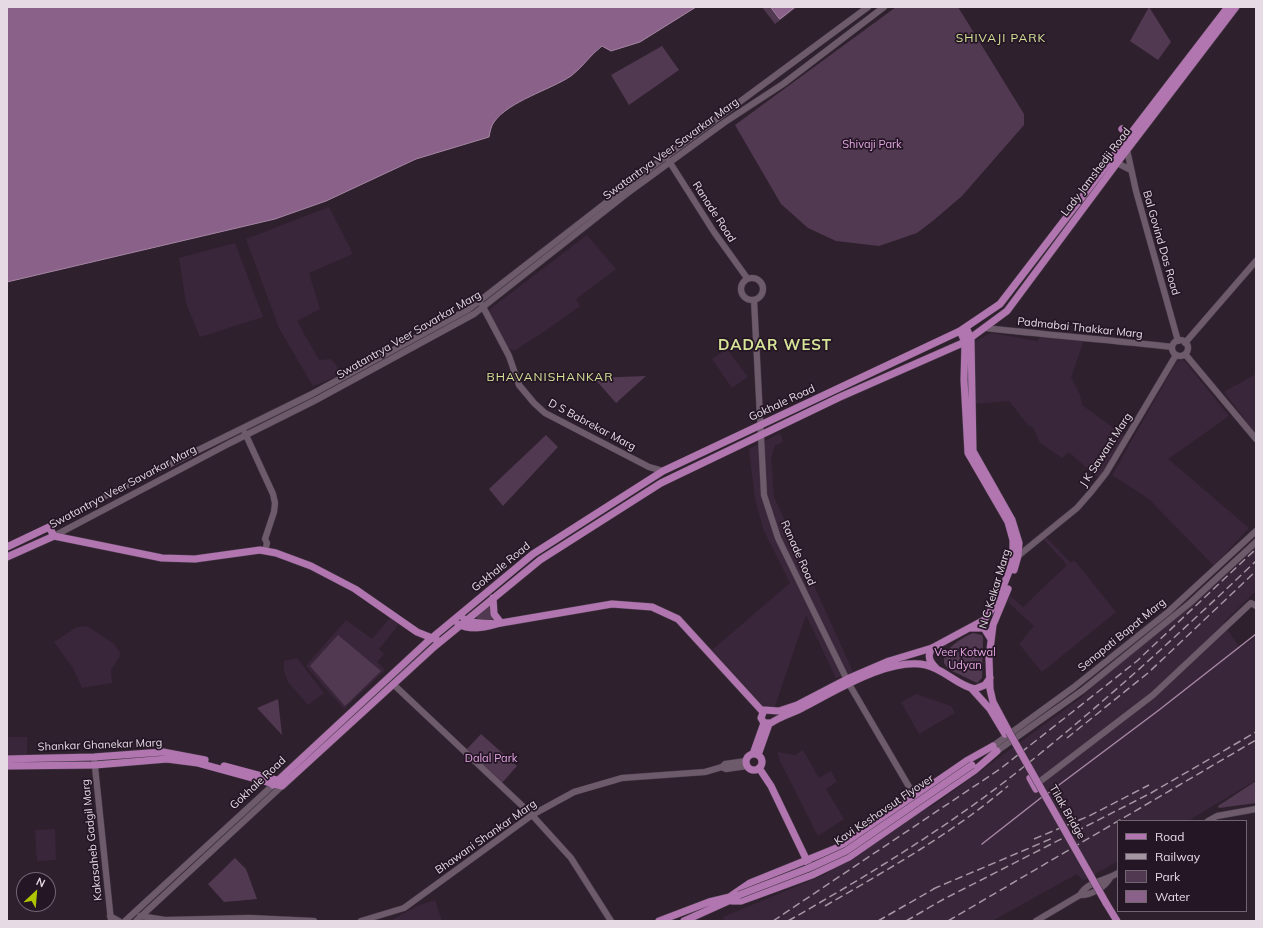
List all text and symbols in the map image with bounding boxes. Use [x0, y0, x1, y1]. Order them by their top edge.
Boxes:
district label: SHIVAJI PARK [956, 31, 1046, 45]
street label: Swatantrya Veer Savarkar Marg [601, 95, 741, 203]
street label: Lady Jamshedji Road [1058, 125, 1134, 219]
park label: Shivaji Park [842, 138, 902, 152]
street label: Ranade Road [689, 179, 739, 245]
street label: Bal Govind Das Road [1140, 189, 1182, 297]
street label: Swatantrya Veer Savarkar Marg [335, 288, 483, 382]
street label: Padmabai Thakkar Marg [1017, 315, 1143, 341]
district label: DADAR WEST [718, 336, 832, 354]
district label: BHAVANISHANKAR [487, 370, 613, 384]
street label: Gokhale Road [747, 382, 817, 424]
street label: D S Babrekar Marg [546, 396, 638, 454]
street label: J K Sawant Marg [1077, 411, 1135, 489]
street label: Swatantrya Veer Savarkar Marg [47, 443, 199, 531]
street label: Ranade Road [778, 518, 818, 588]
street label: Gokhale Road [469, 539, 533, 595]
street label: N C Kelkar Marg [977, 548, 1013, 630]
street label: Senapati Bapat Marg [1075, 596, 1169, 674]
park label: Veer Kotwal Udyan [934, 646, 996, 672]
street label: Shankar Ghanekar Marg [38, 736, 162, 754]
park label: Dalal Park [465, 752, 517, 766]
street label: Gokhale Road [227, 754, 289, 812]
street label: Kavi Keshavsut Flyover [832, 772, 936, 848]
street label: Kakasaheb Gadgil Marg [79, 778, 105, 902]
street label: Tilak Bridge [1046, 783, 1088, 841]
street label: Bhawani Shankar Marg [433, 797, 539, 877]
legend [1117, 820, 1247, 912]
text: Road [1155, 829, 1184, 844]
text: Railway [1155, 849, 1200, 864]
text: Park [1155, 869, 1180, 884]
north arrow [16, 872, 56, 912]
text: N [34, 874, 48, 890]
text: Water [1155, 889, 1190, 904]

